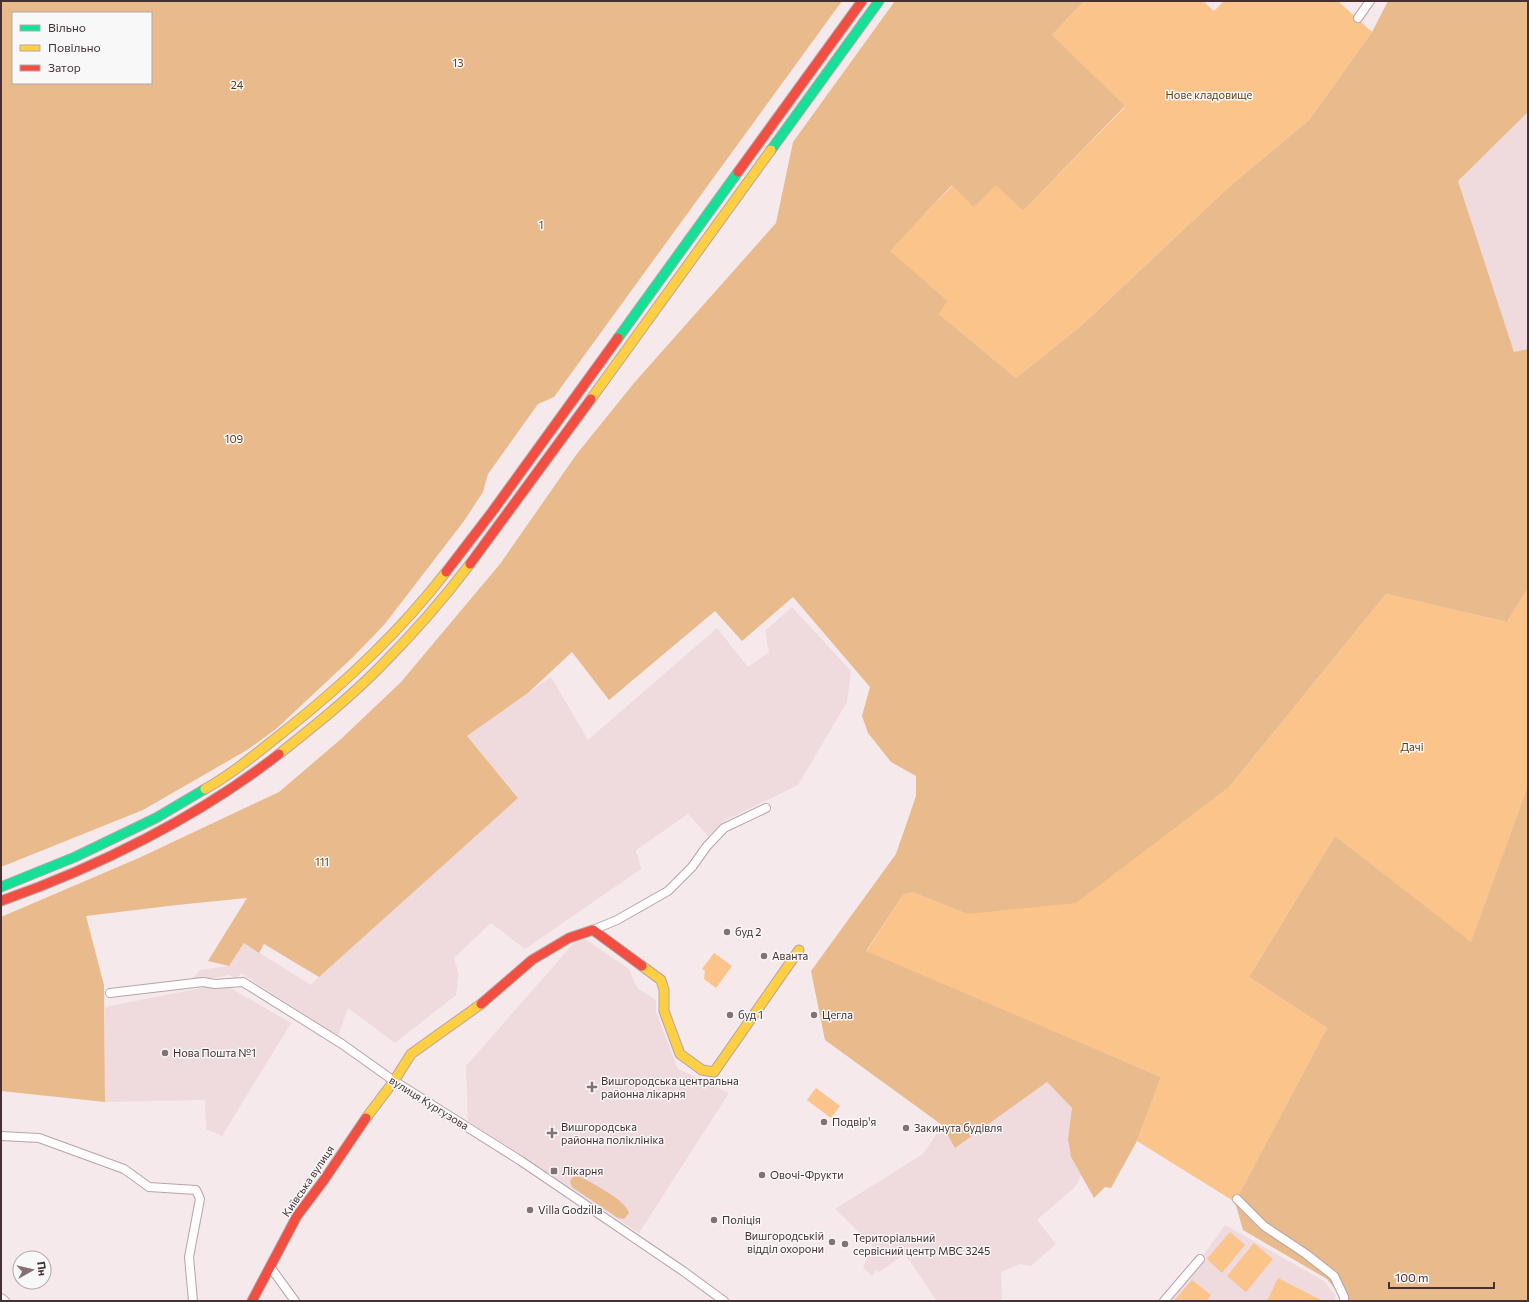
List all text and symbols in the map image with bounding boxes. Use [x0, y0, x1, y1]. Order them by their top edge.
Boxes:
legend [12, 12, 152, 84]
text: Вільно [48, 20, 86, 34]
text: Повільно [48, 40, 101, 54]
park label: 13 [453, 56, 463, 69]
text: Затор [48, 60, 81, 74]
park label: 24 [231, 78, 244, 91]
park label: Нове кладовище [1166, 88, 1253, 101]
park label: 1 [539, 218, 543, 231]
park label: 109 [225, 432, 244, 445]
park label: Дачі [1401, 740, 1424, 753]
park label: 111 [315, 855, 329, 868]
place label: буд 2 [735, 925, 761, 938]
marker: буд 2 [722, 927, 732, 937]
place label: Аванта [772, 949, 808, 962]
marker: Аванта [759, 951, 769, 961]
place label: буд 1 [738, 1008, 763, 1021]
place label: Цегла [822, 1008, 853, 1021]
marker: буд 1 [725, 1010, 735, 1020]
marker: Цегла [809, 1010, 819, 1020]
place label: Нова Пошта №1 [173, 1046, 256, 1059]
marker: Нова Пошта №1 [160, 1048, 170, 1058]
street label: вулиця Кургузова [387, 1073, 471, 1132]
place label: Вишгородська центральна районна лікарня [601, 1074, 739, 1100]
marker: Вишгородська центральна районна лікарня [586, 1081, 598, 1093]
place label: Подвір'я [832, 1115, 876, 1128]
marker: Подвір'я [819, 1117, 829, 1127]
place label: Вишгородська районна поліклініка [561, 1120, 664, 1146]
place label: Закинута будівля [914, 1121, 1002, 1134]
marker: Закинута будівля [901, 1123, 911, 1133]
marker: Вишгородська районна поліклініка [546, 1127, 558, 1139]
street label: Київська вулиця [279, 1143, 336, 1219]
place label: Лікарня [562, 1164, 603, 1177]
marker: Лікарня [549, 1166, 559, 1176]
place label: Овочі-Фрукти [770, 1168, 843, 1181]
marker: Овочі-Фрукти [757, 1170, 767, 1180]
place label: Villa Godzilla [538, 1203, 602, 1216]
marker: Villa Godzilla [525, 1205, 535, 1215]
place label: Поліція [722, 1213, 761, 1226]
marker: Поліція [709, 1215, 719, 1225]
place label: Вишгородській відділ охорони [745, 1229, 824, 1255]
place label: Територіальний сервісний центр МВС 3245 [853, 1231, 990, 1257]
marker: Вишгородській відділ охорони [827, 1237, 837, 1247]
marker: Територіальний сервісний центр МВС 3245 [840, 1239, 850, 1249]
north arrow [12, 1250, 52, 1290]
text: Пн [35, 1260, 50, 1277]
scale bar [1389, 1264, 1494, 1290]
text: 100 m [1395, 1270, 1429, 1284]

